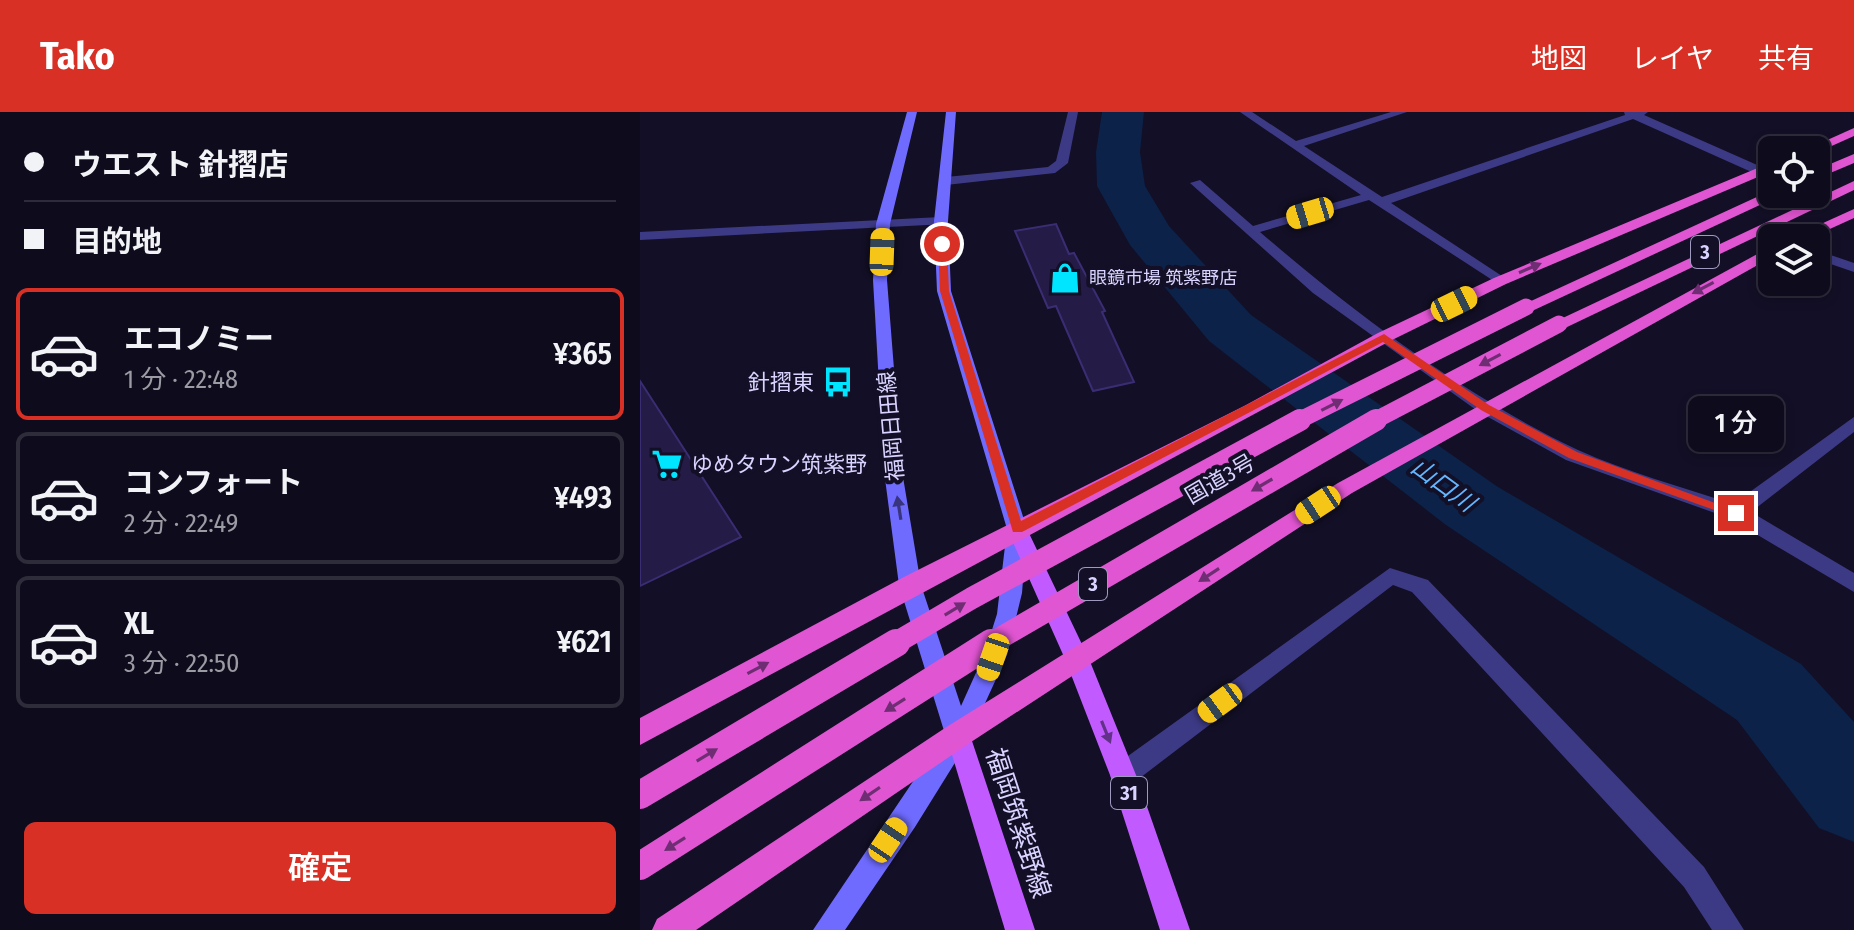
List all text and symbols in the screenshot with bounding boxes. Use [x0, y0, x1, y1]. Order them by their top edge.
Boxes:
text: Tako [40, 33, 115, 79]
text: 地図 [1531, 42, 1587, 75]
text: レイヤ [1631, 42, 1714, 75]
text: 共有 [1758, 42, 1814, 75]
map controls [1758, 136, 1830, 296]
button: locate [1758, 136, 1830, 208]
text: ウエスト 針摺店 [72, 147, 288, 183]
car [1284, 195, 1336, 231]
text: 目的地 [72, 224, 162, 260]
button: layers [1758, 224, 1830, 296]
route start [924, 226, 960, 262]
car [869, 228, 895, 276]
road number: 3 [1691, 236, 1719, 268]
shop icon: 眼鏡市場 筑紫野店 [1048, 261, 1082, 295]
one-way arrow [1518, 262, 1542, 275]
place label: 眼鏡市場 筑紫野店 [1089, 267, 1237, 289]
one-way arrow [1692, 281, 1715, 294]
car [1427, 283, 1481, 325]
icon: car [28, 318, 100, 390]
text: エコノミー [124, 321, 274, 357]
text: ¥365 [553, 336, 612, 372]
one-way arrow [1479, 353, 1501, 367]
text: 1 分 · 22:48 [124, 364, 238, 395]
bus stop icon: 針摺東 [821, 365, 855, 399]
place label: 針摺東 [748, 369, 814, 396]
street label: 福岡日田線 [873, 370, 909, 482]
callout: 1 分 [1688, 397, 1784, 453]
one-way arrow [1320, 398, 1343, 412]
text: 1 分 [1715, 408, 1757, 439]
supermarket icon: ゆめタウン筑紫野 [650, 447, 684, 481]
street label: 国道3号 [1180, 448, 1260, 510]
place label: ゆめタウン筑紫野 [691, 451, 867, 478]
water label: 山口川 [1406, 453, 1483, 519]
icon: car [28, 462, 100, 534]
text: コンフォート [124, 465, 303, 501]
one-way arrow [1251, 478, 1273, 492]
text: ¥493 [554, 480, 612, 516]
car [1291, 482, 1345, 528]
one-way arrow [892, 495, 905, 520]
route end [1718, 495, 1754, 531]
text: 2 分 · 22:49 [124, 508, 238, 539]
one-way arrow [1198, 567, 1219, 582]
road number: 3 [1079, 568, 1107, 600]
one-way arrow [944, 602, 966, 616]
icon: car [28, 606, 100, 678]
text: XL [124, 606, 154, 642]
text: ¥621 [557, 624, 612, 660]
car [974, 630, 1012, 684]
text: 3 分 · 22:50 [124, 648, 240, 679]
one-way arrow [746, 661, 769, 674]
car [1194, 679, 1246, 727]
one-way arrow [884, 697, 905, 712]
one-way arrow [1099, 720, 1112, 744]
street label: 福岡筑紫野線 [979, 744, 1057, 902]
one-way arrow [696, 748, 718, 762]
road number: 31 [1111, 777, 1147, 809]
one-way arrow [859, 786, 881, 801]
car [865, 813, 911, 867]
button: 確定 [24, 822, 616, 914]
one-way arrow [664, 837, 686, 851]

